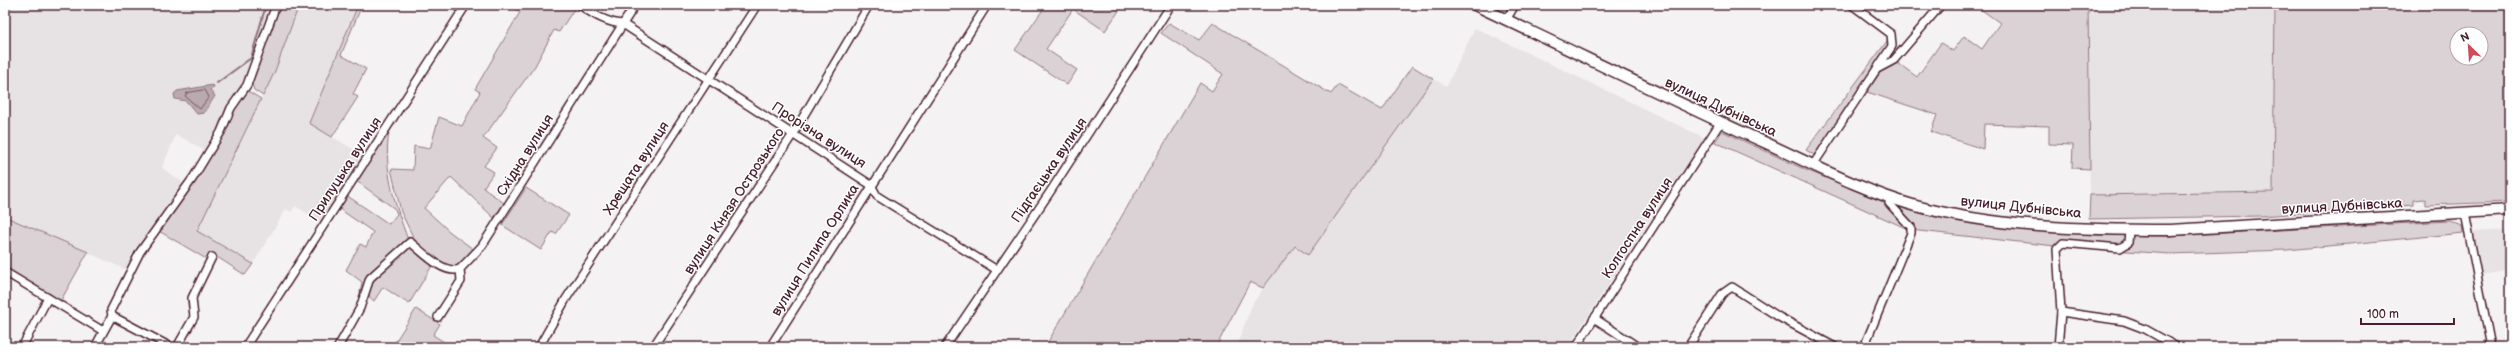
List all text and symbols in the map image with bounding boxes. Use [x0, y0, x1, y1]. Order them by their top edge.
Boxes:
north arrow [2449, 26, 2489, 66]
text: N [2458, 30, 2471, 45]
street label: вулиця Дубнівська [1662, 74, 1780, 141]
street label: Прорізна вулиця [769, 98, 870, 172]
street label: Східна вулиця [493, 111, 557, 199]
street label: Прилуцька вулиця [305, 114, 385, 224]
street label: Підгаєцька вулиця [1008, 114, 1091, 226]
street label: Хрещата вулиця [600, 118, 673, 218]
street label: вулиця Князя Острозького [680, 124, 788, 278]
street label: Колгоспна вулиця [1598, 174, 1676, 282]
street label: вулиця Пилипа Орлика [767, 180, 863, 319]
street label: вулиця Дубнівська [1960, 192, 2083, 222]
street label: вулиця Дубнівська [2281, 194, 2404, 218]
scale bar [2361, 300, 2454, 326]
text: 100 m [2367, 307, 2399, 322]

